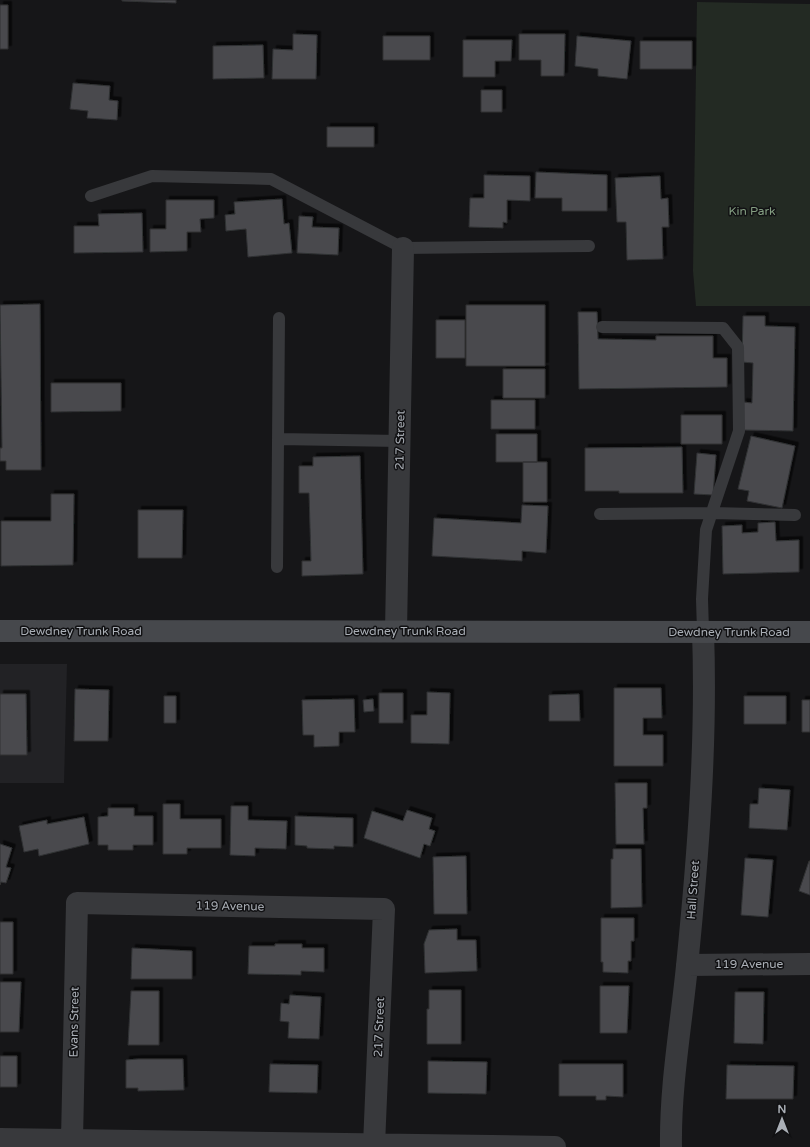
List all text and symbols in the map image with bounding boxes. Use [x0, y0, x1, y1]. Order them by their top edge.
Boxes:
park label: Kin Park [728, 204, 776, 218]
street label: 217 Street [392, 409, 408, 470]
street label: Dewdney Trunk Road [20, 624, 142, 638]
street label: Dewdney Trunk Road [344, 624, 466, 638]
street label: Dewdney Trunk Road [668, 625, 790, 639]
street label: Hall Street [684, 860, 702, 920]
street label: 119 Avenue [196, 898, 265, 914]
street label: 119 Avenue [715, 957, 784, 971]
street label: Evans Street [66, 986, 82, 1058]
street label: 217 Street [371, 996, 387, 1057]
north arrow [762, 1099, 802, 1139]
text: N [778, 1103, 786, 1116]

